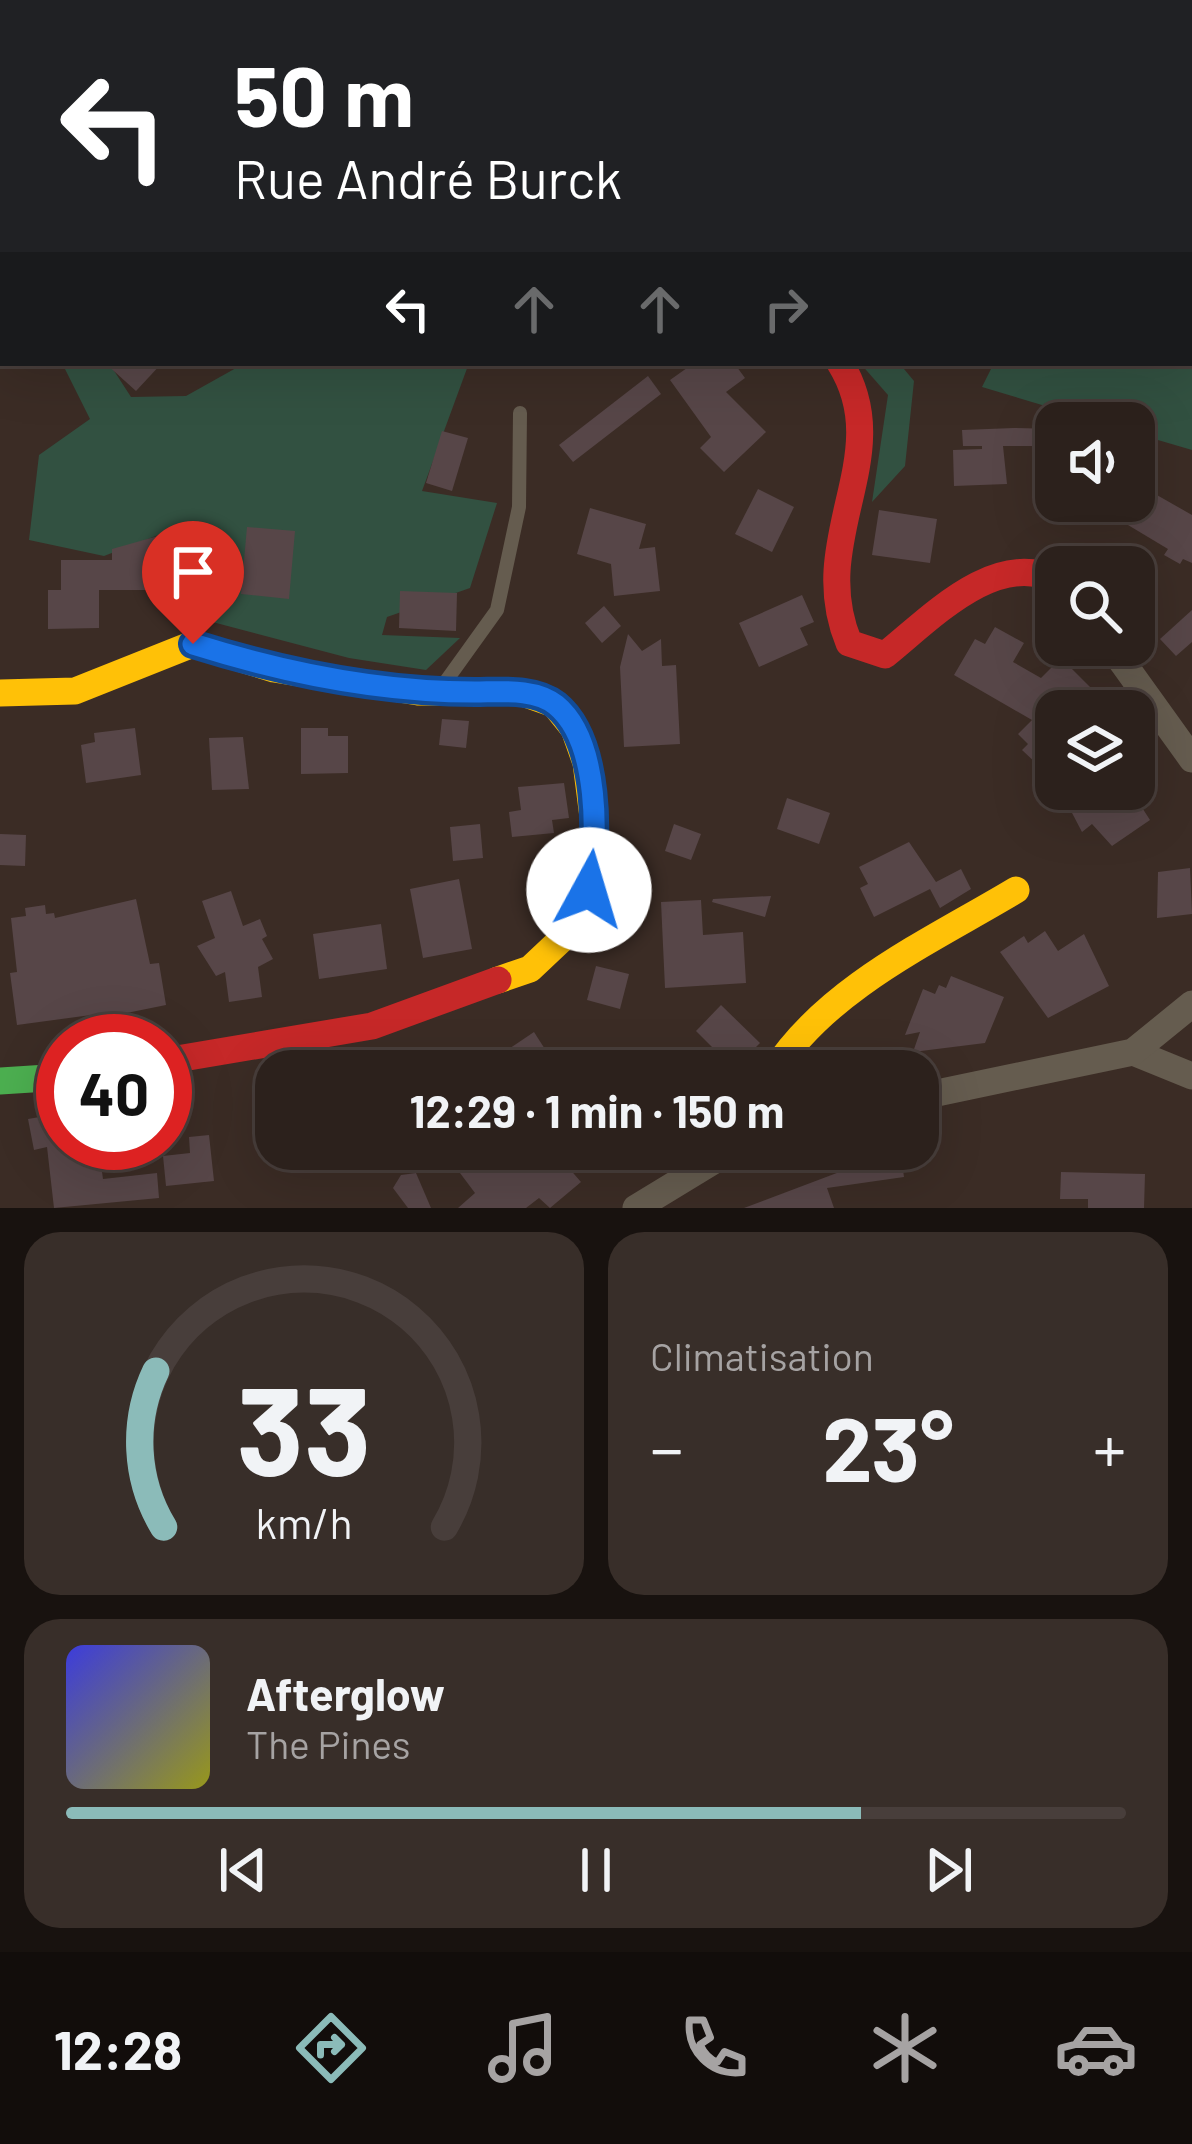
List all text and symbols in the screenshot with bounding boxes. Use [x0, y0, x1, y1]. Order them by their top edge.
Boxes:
text: 50 m [234, 43, 414, 144]
icon: left [36, 48, 192, 204]
text: Rue André Burck [234, 145, 622, 210]
icon: left [375, 276, 441, 342]
icon: ahead [501, 276, 567, 342]
icon: ahead [627, 276, 693, 342]
icon: right [753, 276, 819, 342]
map controls [1035, 402, 1155, 810]
button: sound [1035, 402, 1155, 522]
pin [142, 521, 244, 644]
icon: arrive [160, 539, 226, 605]
button: search [1035, 546, 1155, 666]
button: layers [1035, 690, 1155, 810]
position arrow [526, 827, 652, 953]
speed limit sign: 40 [36, 1014, 192, 1170]
text: 12:29 · 1 min · 150 m [410, 1083, 784, 1137]
text: Climatisation [650, 1332, 874, 1379]
text: 33 [237, 1351, 371, 1501]
text: 23° [822, 1392, 954, 1500]
text: − [650, 1407, 683, 1486]
text: + [1093, 1407, 1126, 1486]
text: km/h [255, 1495, 353, 1547]
text: Afterglow [246, 1666, 445, 1720]
text: The Pines [246, 1720, 411, 1767]
icon: previous [210, 1837, 276, 1903]
icon: pause [563, 1837, 629, 1903]
icon: next [916, 1837, 982, 1903]
icon: directions [289, 2006, 373, 2090]
icon: music [481, 2006, 565, 2090]
icon: phone [672, 2006, 756, 2090]
icon: climate [863, 2006, 947, 2090]
icon: car [1054, 2006, 1138, 2090]
text: 12:28 [54, 2016, 182, 2081]

